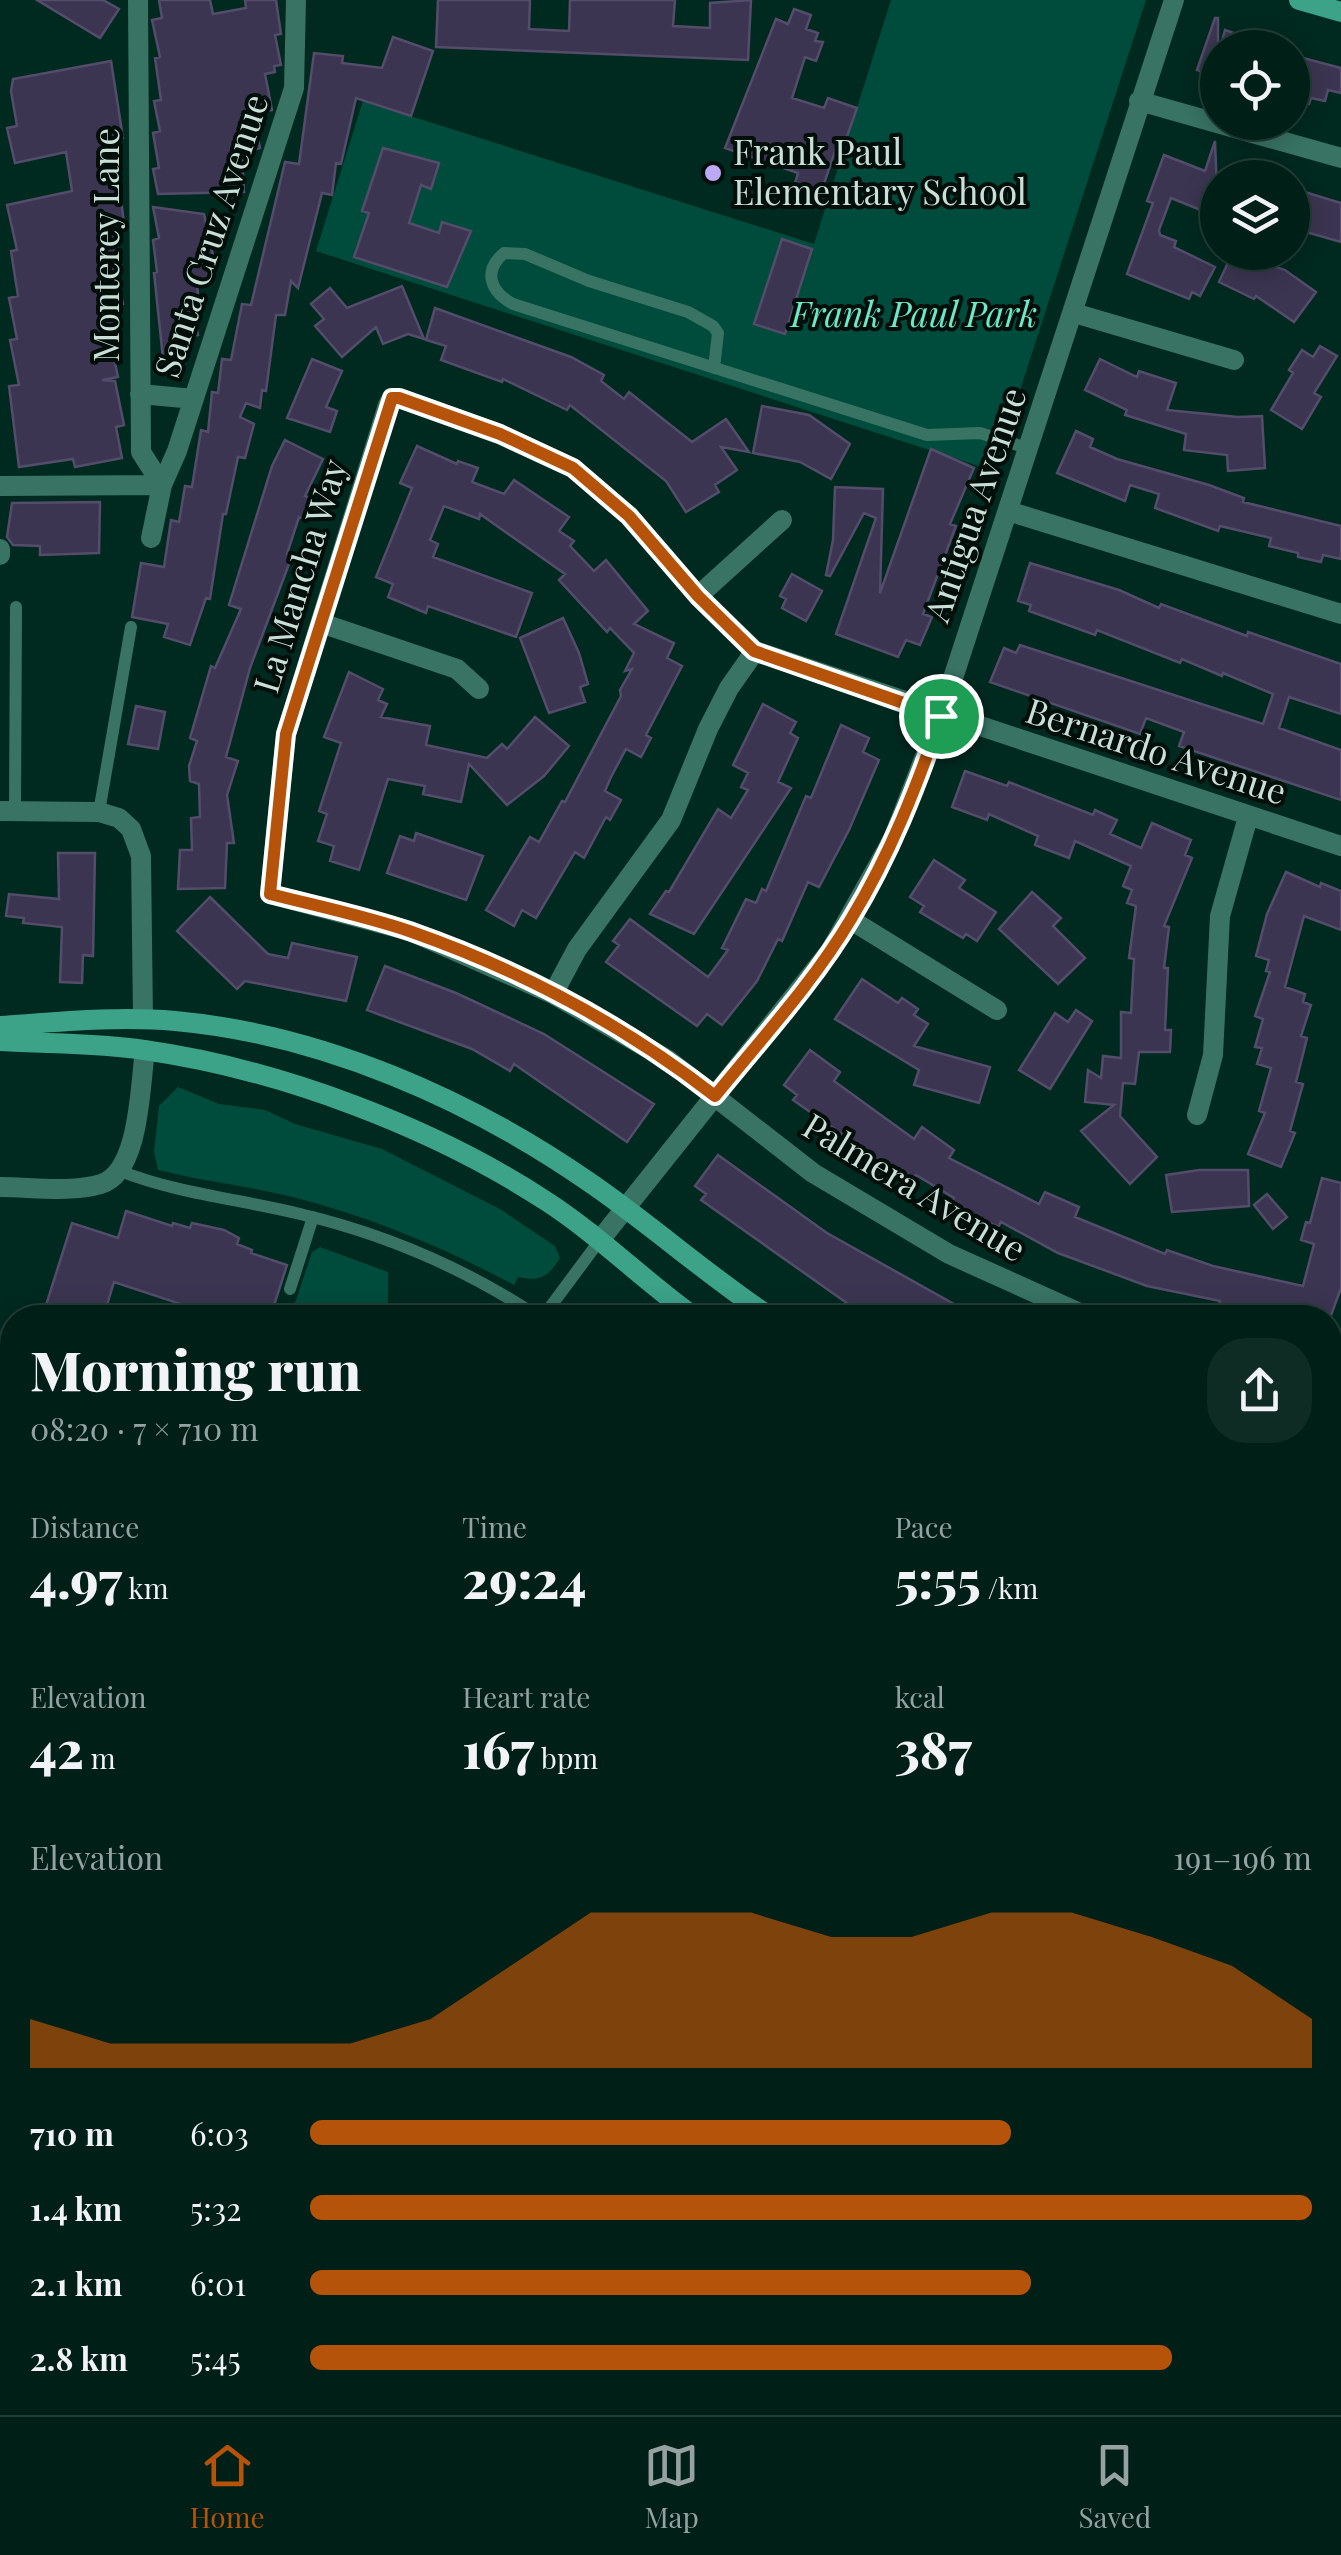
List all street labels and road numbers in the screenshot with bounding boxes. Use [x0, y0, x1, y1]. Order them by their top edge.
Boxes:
street label: Santa Cruz Avenue [142, 88, 278, 383]
street label: Monterey Lane [81, 128, 128, 362]
street label: Antigua Avenue [911, 381, 1036, 628]
street label: La Mancha Way [241, 452, 357, 698]
street label: Bernardo Avenue [1021, 685, 1293, 814]
street label: Palmera Avenue [795, 1101, 1035, 1271]

